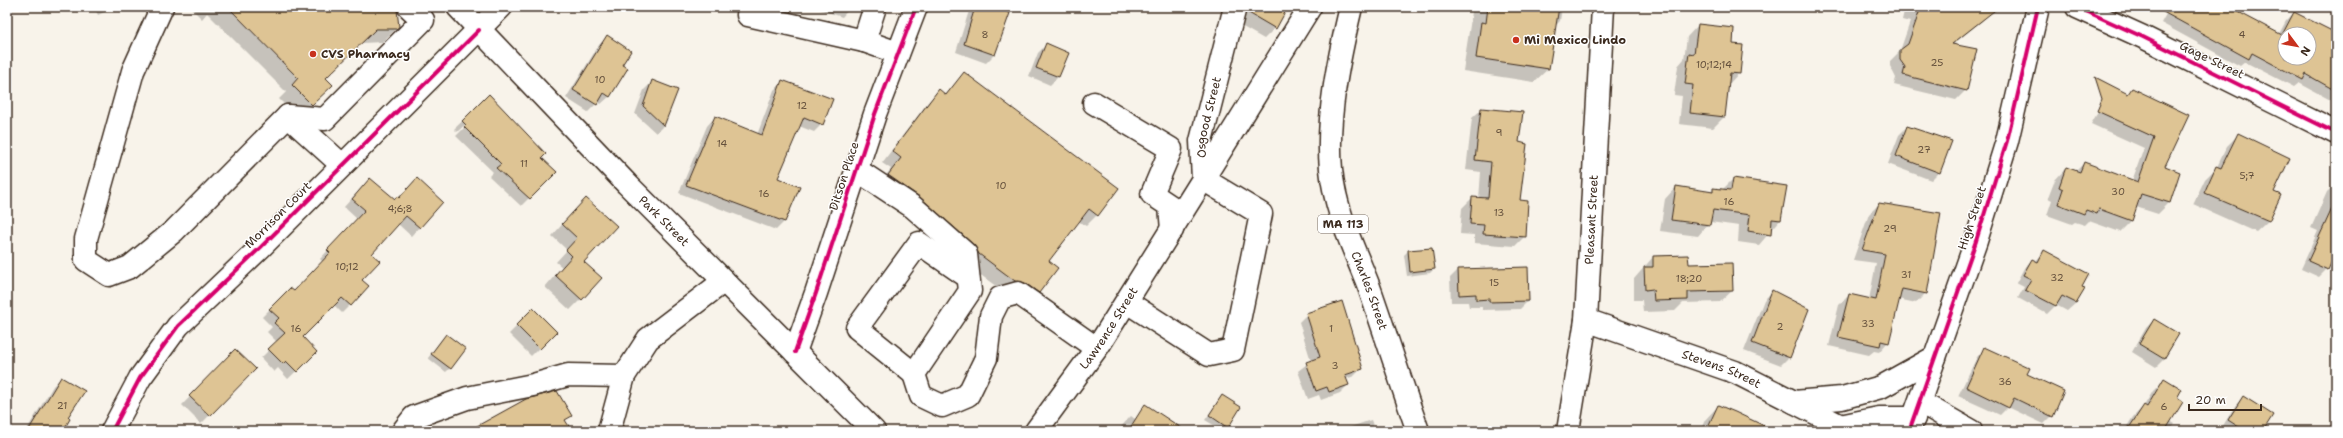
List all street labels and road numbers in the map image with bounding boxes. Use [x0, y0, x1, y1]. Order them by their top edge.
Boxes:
street label: Gage Street [2177, 38, 2247, 82]
street label: Osgood Street [1193, 75, 1225, 158]
street label: Ditson Place [825, 139, 863, 212]
street label: Pleasant Street [1581, 174, 1602, 265]
street label: Morrison Court [241, 178, 315, 252]
street label: High Street [1954, 184, 1990, 252]
street label: Park Street [635, 192, 693, 250]
road number: MA 113 [1318, 215, 1368, 233]
street label: Charles Street [1347, 249, 1391, 332]
street label: Lawrence Street [1076, 284, 1141, 372]
street label: Stevens Street [1680, 346, 1764, 392]

